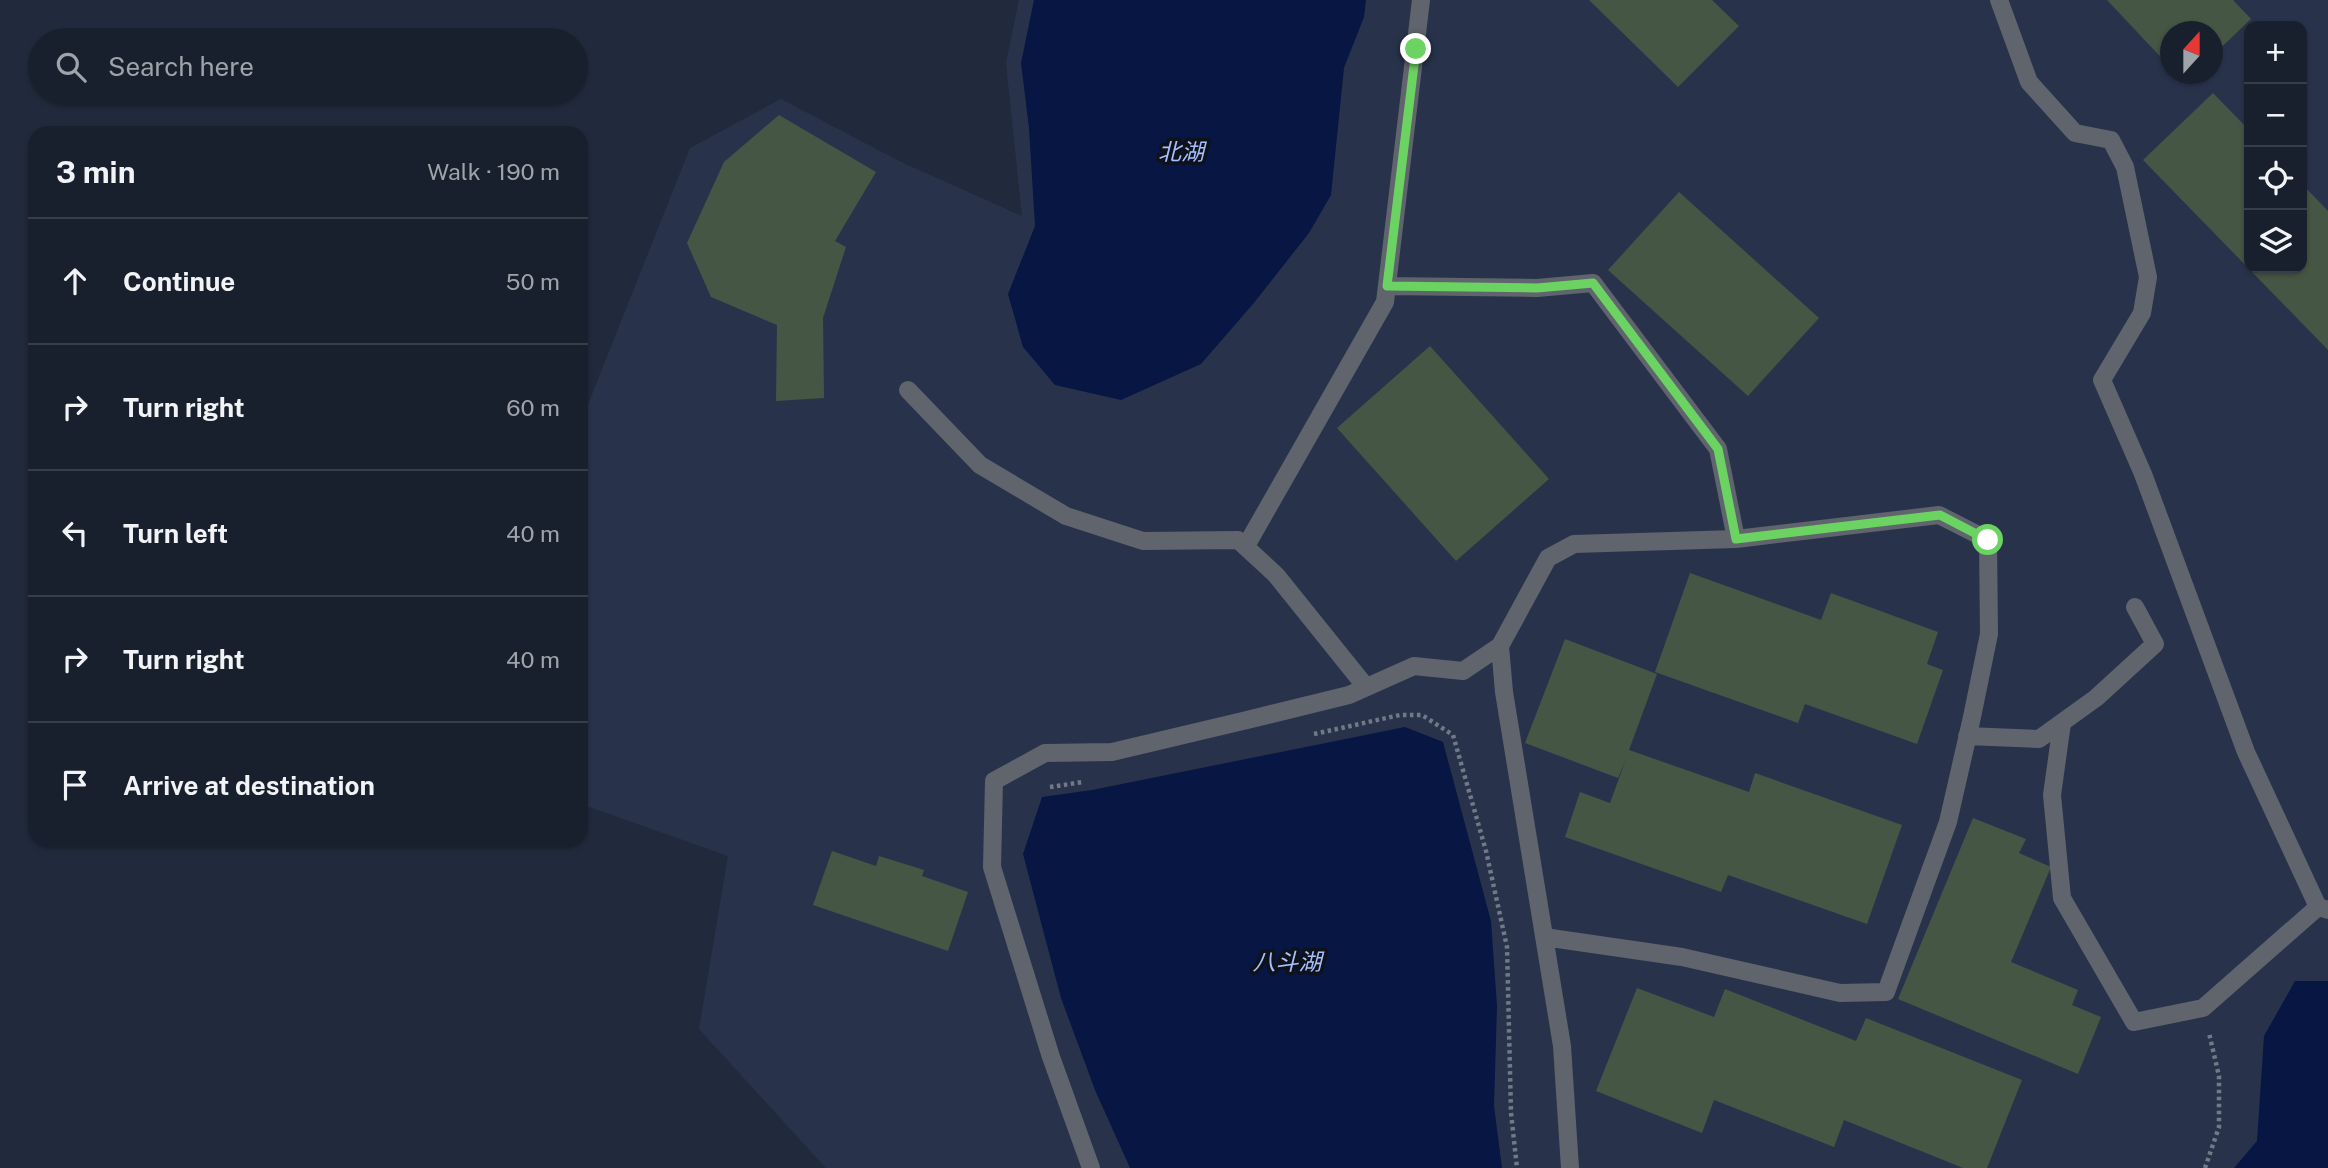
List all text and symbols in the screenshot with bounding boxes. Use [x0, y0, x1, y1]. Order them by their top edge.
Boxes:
north arrow [2160, 21, 2223, 84]
map controls [2244, 21, 2307, 273]
button: + [2244, 21, 2307, 84]
search box [28, 28, 588, 105]
route end [1400, 33, 1431, 64]
icon: search [52, 48, 90, 86]
text: Search here [108, 51, 254, 82]
button: − [2244, 84, 2307, 147]
water label: 北湖 [1158, 138, 1207, 165]
button: locate [2244, 147, 2307, 210]
text: 3 min [56, 154, 135, 190]
text: Walk · 190 m [427, 158, 560, 185]
button: layers [2244, 210, 2307, 273]
icon: ahead [56, 262, 94, 300]
text: Continue [123, 266, 235, 297]
text: 50 m [506, 268, 560, 295]
icon: right [56, 388, 94, 426]
text: Turn right [123, 392, 245, 423]
text: 60 m [506, 394, 560, 421]
icon: left [56, 514, 94, 552]
text: Turn left [123, 518, 228, 549]
text: 40 m [506, 520, 560, 547]
route start [1972, 524, 2003, 555]
icon: right [56, 640, 94, 678]
text: Turn right [123, 644, 245, 675]
text: 40 m [506, 646, 560, 673]
icon: arrive [56, 766, 94, 804]
text: Arrive at destination [123, 770, 375, 801]
water label: 八斗湖 [1253, 948, 1325, 975]

